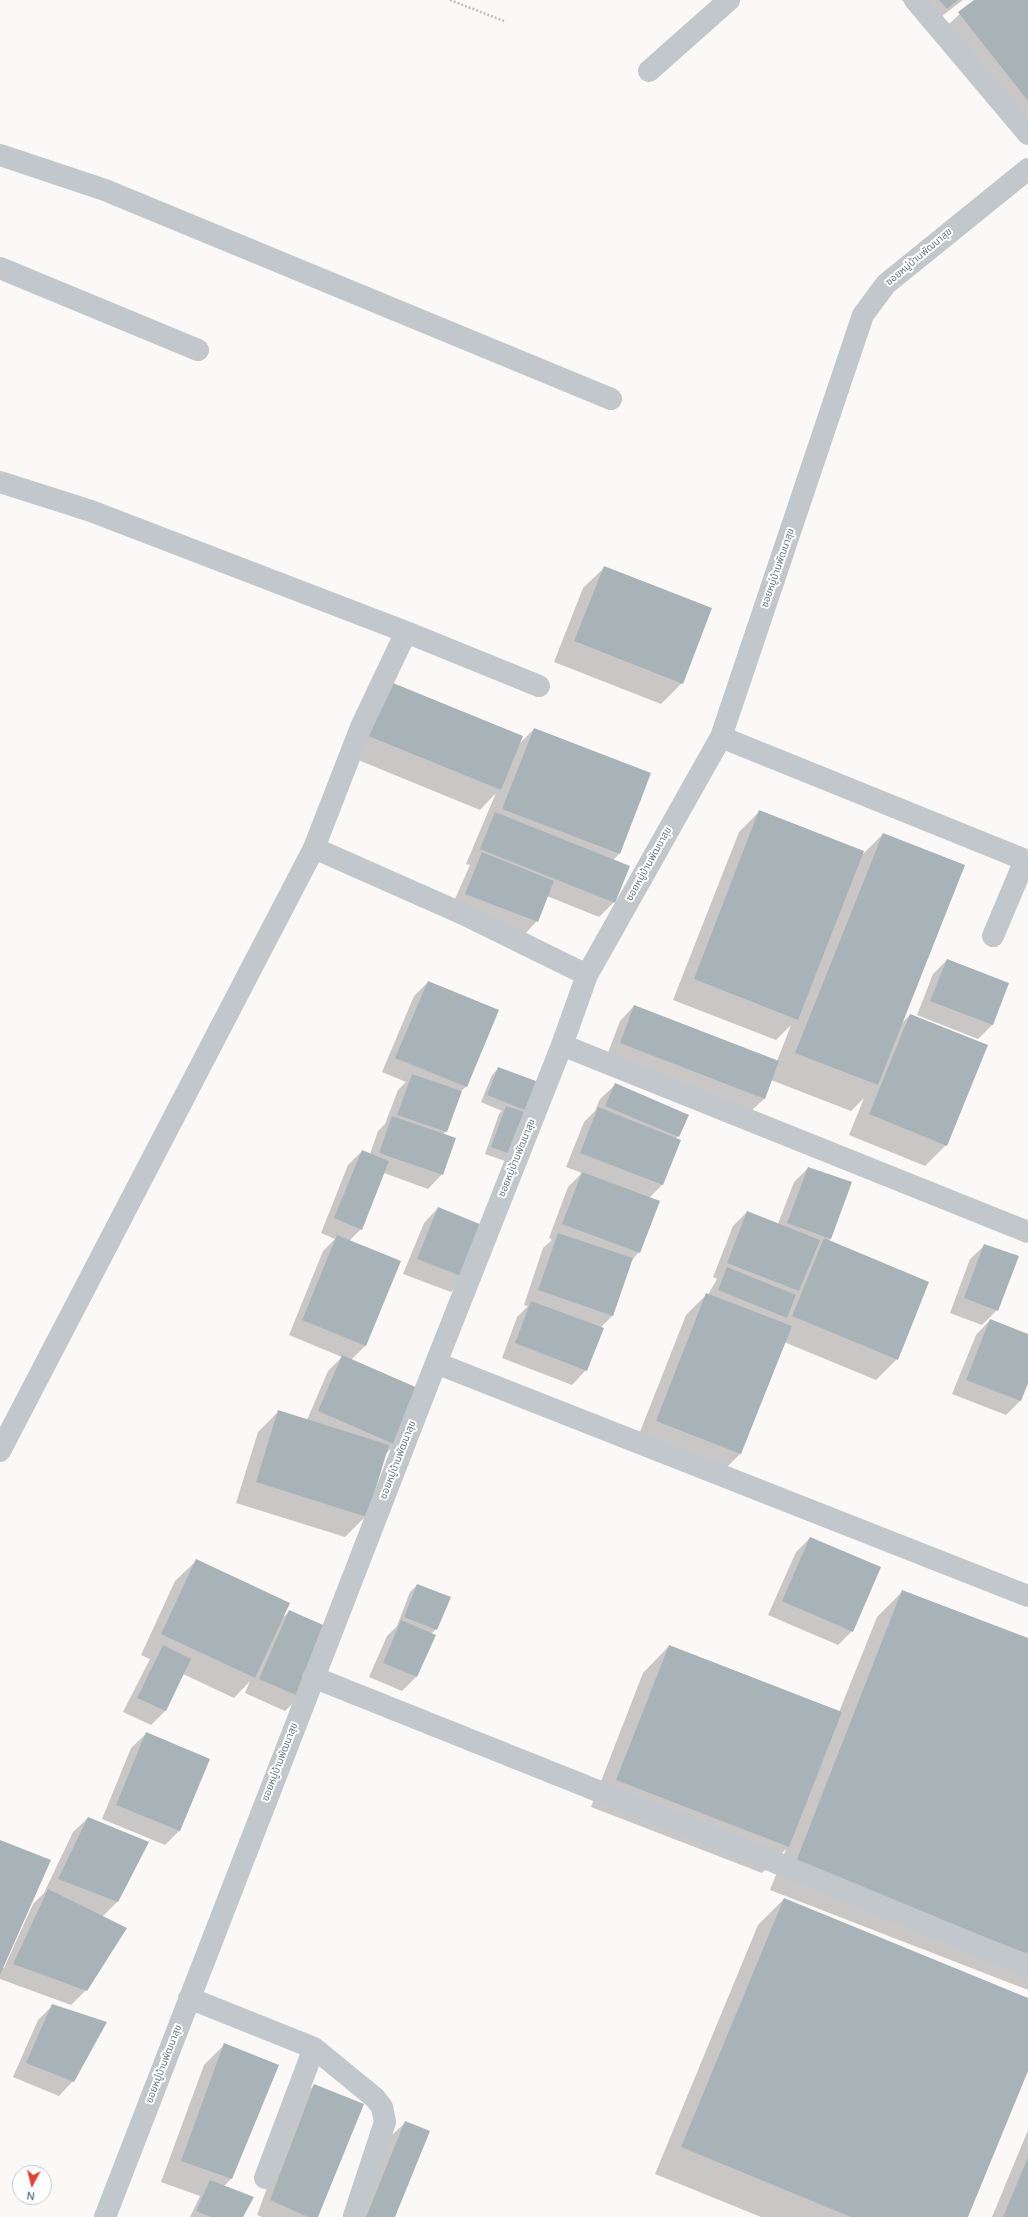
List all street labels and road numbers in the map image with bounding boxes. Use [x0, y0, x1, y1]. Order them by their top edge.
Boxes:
street label: ซอยหมู่บ้านพัฒนาสุข [883, 226, 955, 288]
street label: ซอยหมู่บ้านพัฒนาสุข [759, 527, 797, 609]
street label: ซอยหมู่บ้านพัฒนาสุข [624, 825, 674, 903]
street label: ซอยหมู่บ้านพัฒนาสุข [496, 1117, 538, 1199]
street label: ซอยหมู่บ้านพัฒนาสุข [378, 1419, 418, 1501]
street label: ซอยหมู่บ้านพัฒนาสุข [260, 1721, 300, 1803]
street label: ซอยหมู่บ้านพัฒนาสุข [144, 2023, 184, 2105]

